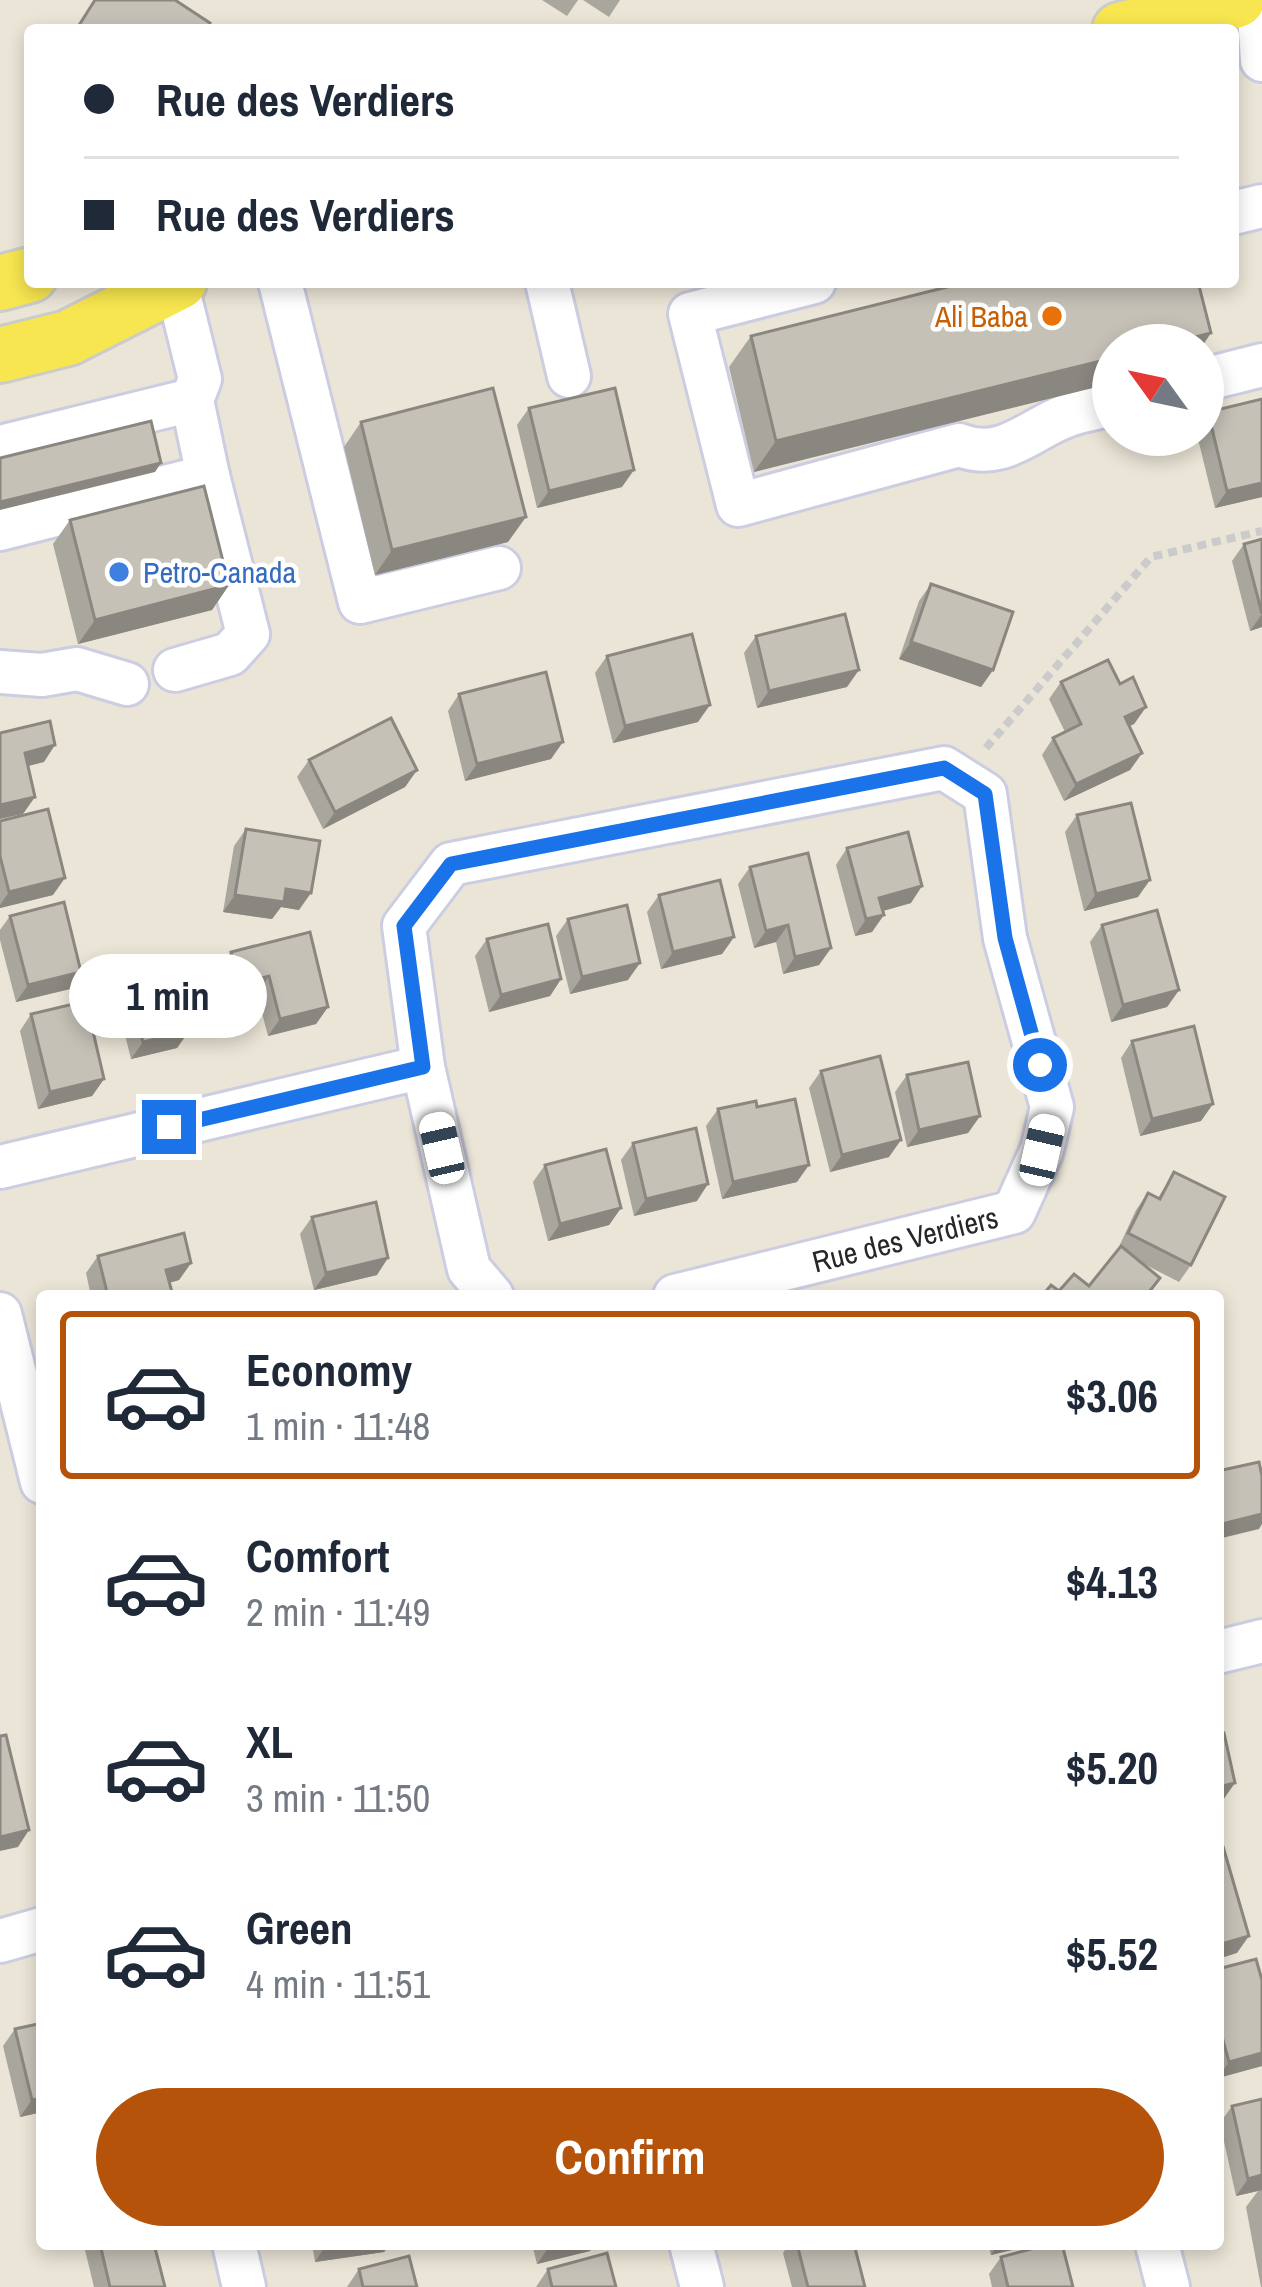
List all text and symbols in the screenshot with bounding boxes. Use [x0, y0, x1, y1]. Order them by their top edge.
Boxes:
text: Rue des Verdiers [156, 69, 455, 130]
text: Rue des Verdiers [156, 184, 455, 245]
place label: Ali Baba [934, 296, 1028, 336]
marker: Ali Baba [1039, 303, 1065, 329]
north arrow [1092, 324, 1224, 456]
map controls [1092, 324, 1224, 456]
place label: Petro-Canada [143, 552, 296, 592]
marker: Petro-Canada [106, 559, 132, 585]
callout: 1 min [70, 953, 268, 1037]
text: 1 min [126, 970, 210, 1022]
route start [1013, 1038, 1067, 1092]
route end [142, 1100, 196, 1154]
car [416, 1109, 468, 1187]
car [1016, 1111, 1068, 1189]
street label: Rue des Verdiers [808, 1197, 1002, 1281]
text: Economy [246, 1339, 412, 1400]
icon: car [102, 1341, 210, 1449]
text: $3.06 [1066, 1365, 1158, 1426]
text: 1 min · 11:48 [246, 1400, 430, 1452]
text: Comfort [246, 1525, 389, 1586]
icon: car [102, 1527, 210, 1635]
text: $4.13 [1066, 1551, 1158, 1612]
text: 2 min · 11:49 [246, 1586, 430, 1638]
text: XL [246, 1711, 293, 1772]
icon: car [102, 1713, 210, 1821]
text: $5.20 [1066, 1737, 1158, 1798]
text: 3 min · 11:50 [246, 1772, 430, 1824]
text: Green [246, 1897, 353, 1958]
icon: car [102, 1899, 210, 2007]
text: $5.52 [1066, 1923, 1158, 1984]
text: 4 min · 11:51 [246, 1958, 430, 2010]
button: Confirm [96, 2088, 1164, 2226]

